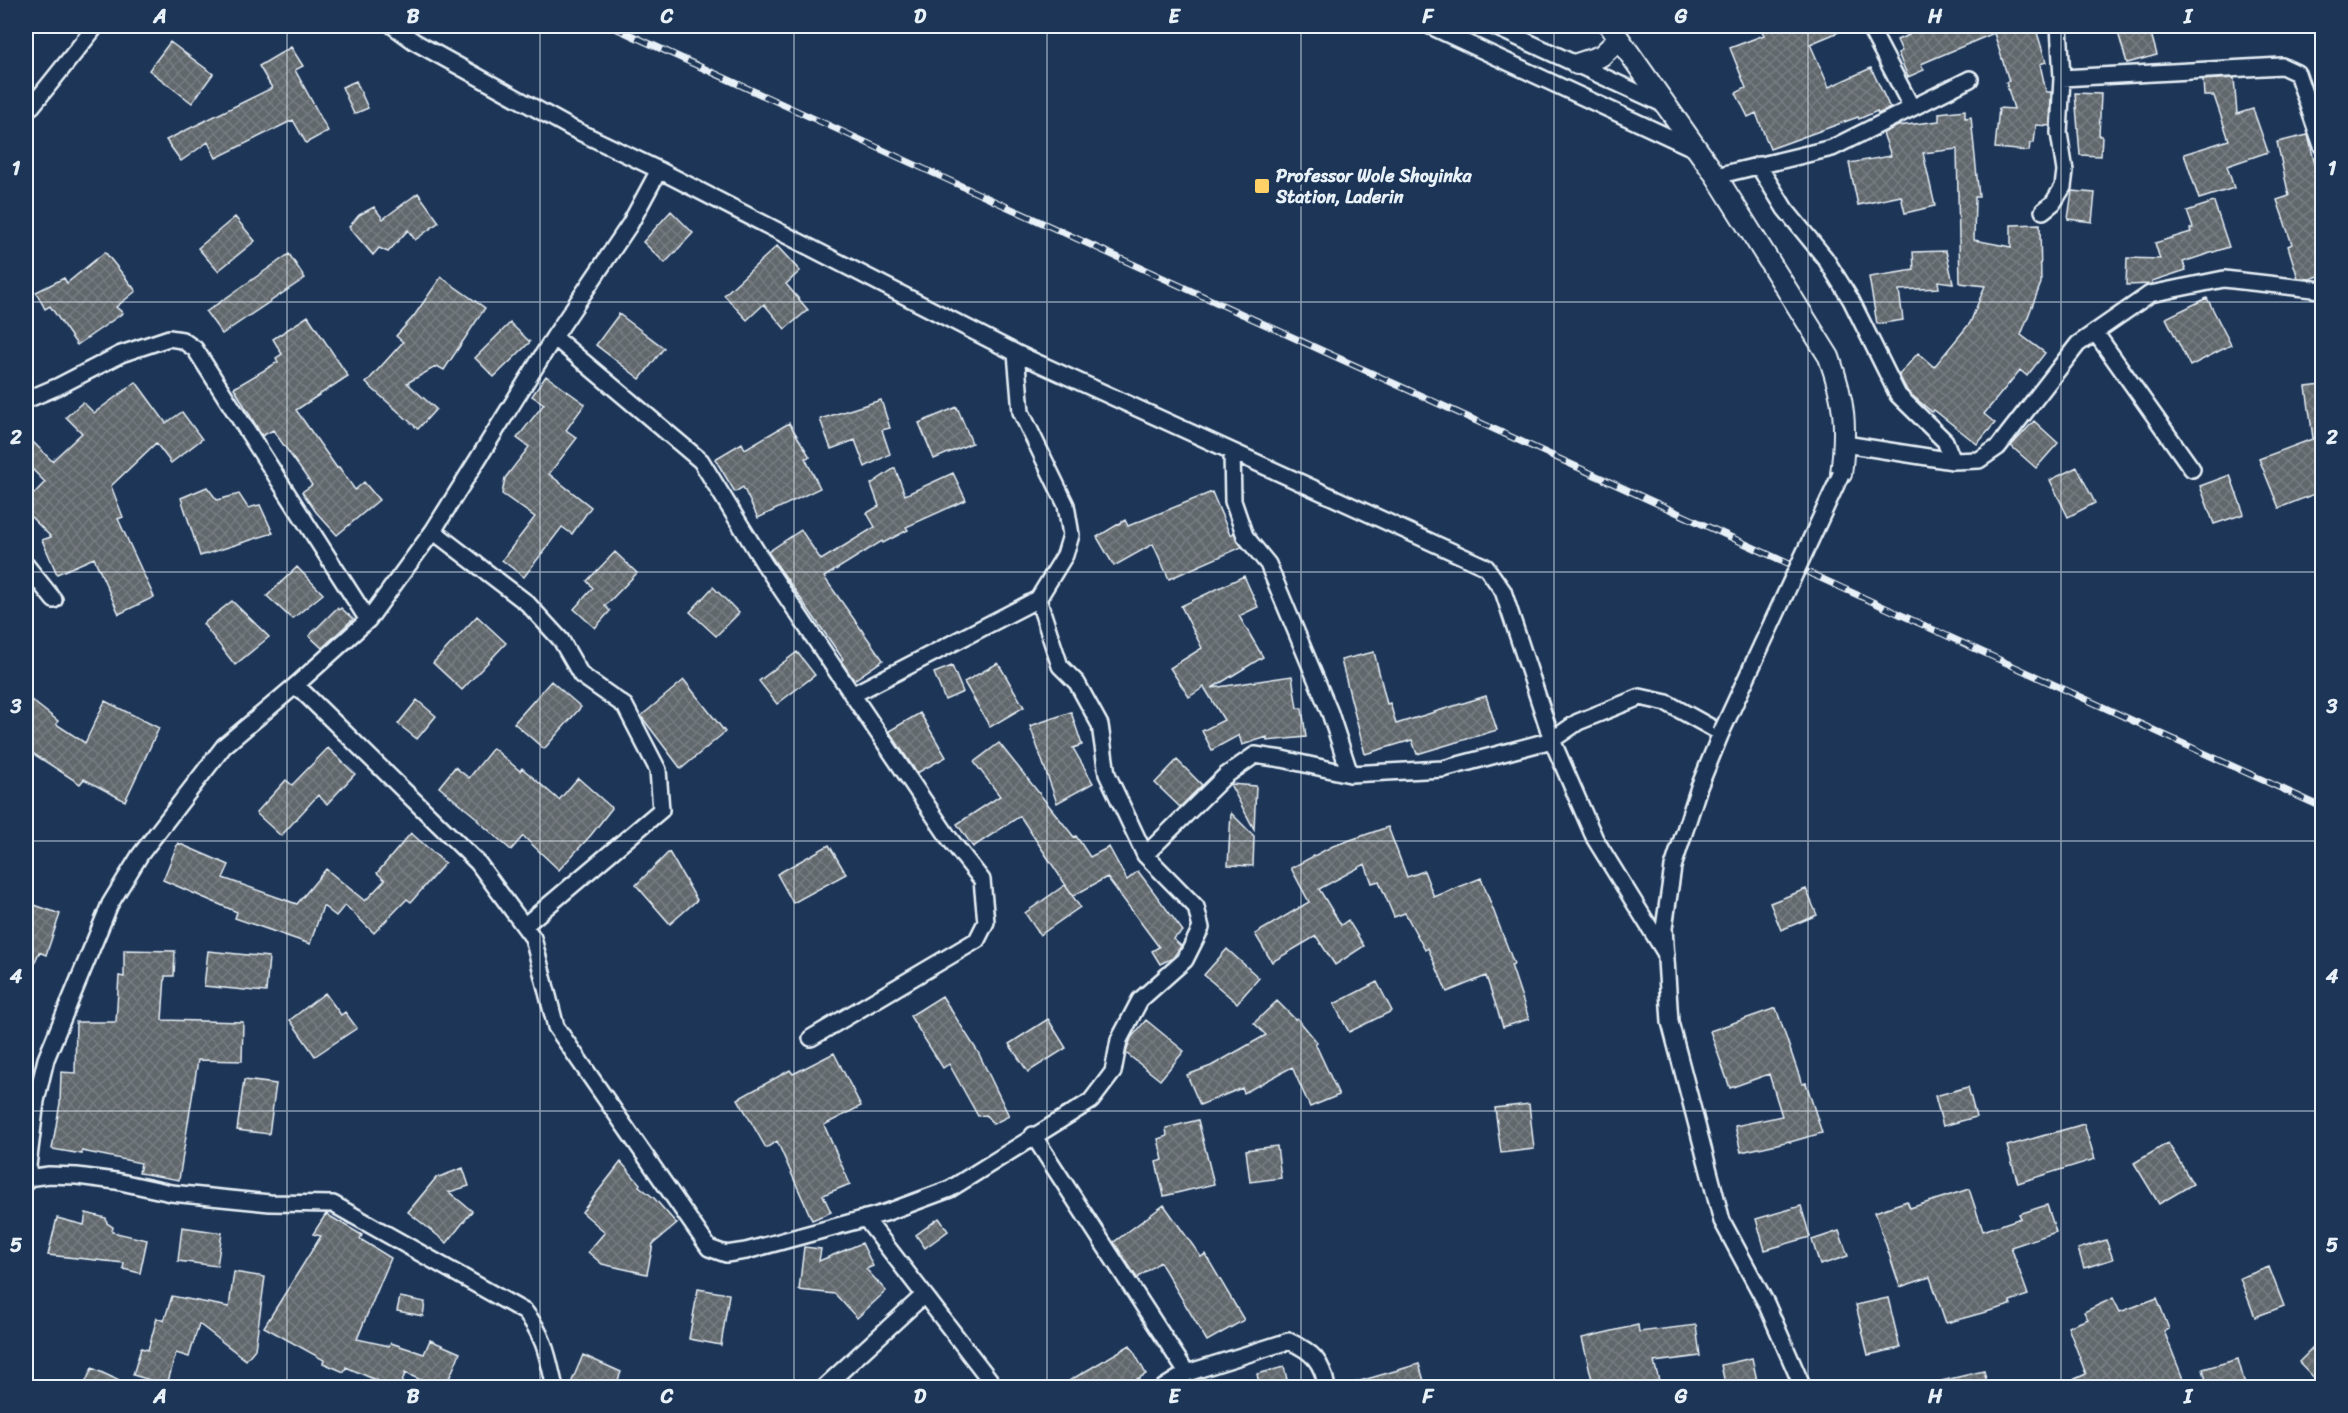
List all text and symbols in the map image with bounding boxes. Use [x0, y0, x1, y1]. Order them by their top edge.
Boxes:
text: A [152, 0, 167, 34]
text: B [407, 0, 420, 34]
text: C [660, 0, 674, 34]
text: D [914, 0, 927, 34]
text: E [1168, 0, 1181, 34]
text: F [1422, 0, 1435, 34]
text: G [1674, 0, 1688, 34]
text: H [1927, 0, 1943, 34]
text: I [2183, 0, 2194, 34]
text: 1 [12, 151, 21, 186]
text: 1 [2328, 151, 2337, 186]
place label: Professor Wole Shoyinka Station, Laderin [1275, 160, 1473, 213]
marker: Professor Wole Shoyinka Station, Laderin [1253, 177, 1271, 195]
text: 2 [9, 420, 22, 455]
text: 2 [2325, 420, 2338, 455]
text: 3 [10, 689, 22, 724]
text: 3 [2326, 689, 2338, 724]
text: 4 [9, 959, 23, 994]
text: 4 [2325, 959, 2339, 994]
text: 5 [10, 1228, 22, 1263]
text: 5 [2326, 1228, 2338, 1263]
text: A [152, 1379, 167, 1413]
text: B [407, 1379, 420, 1413]
text: C [660, 1379, 674, 1413]
text: D [914, 1379, 927, 1413]
text: E [1168, 1379, 1181, 1413]
text: F [1422, 1379, 1435, 1413]
text: G [1674, 1379, 1688, 1413]
text: H [1927, 1379, 1943, 1413]
text: I [2183, 1379, 2194, 1413]

